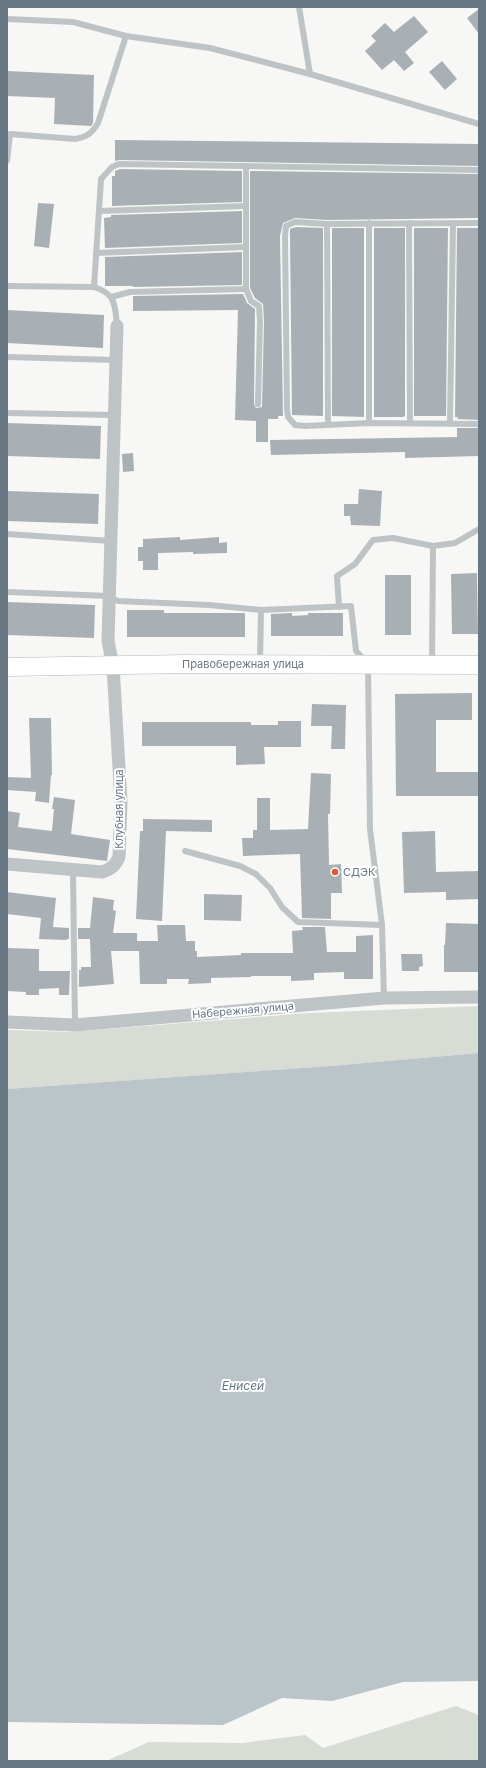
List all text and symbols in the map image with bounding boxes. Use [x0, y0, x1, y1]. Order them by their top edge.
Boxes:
street label: Правобережная улица [182, 657, 304, 671]
street label: Клубная улица [112, 769, 126, 849]
place label: СДЭК [343, 865, 376, 879]
marker: СДЭК [330, 867, 340, 877]
street label: Набережная улица [191, 999, 295, 1021]
water label: Енисей [222, 1378, 264, 1393]

